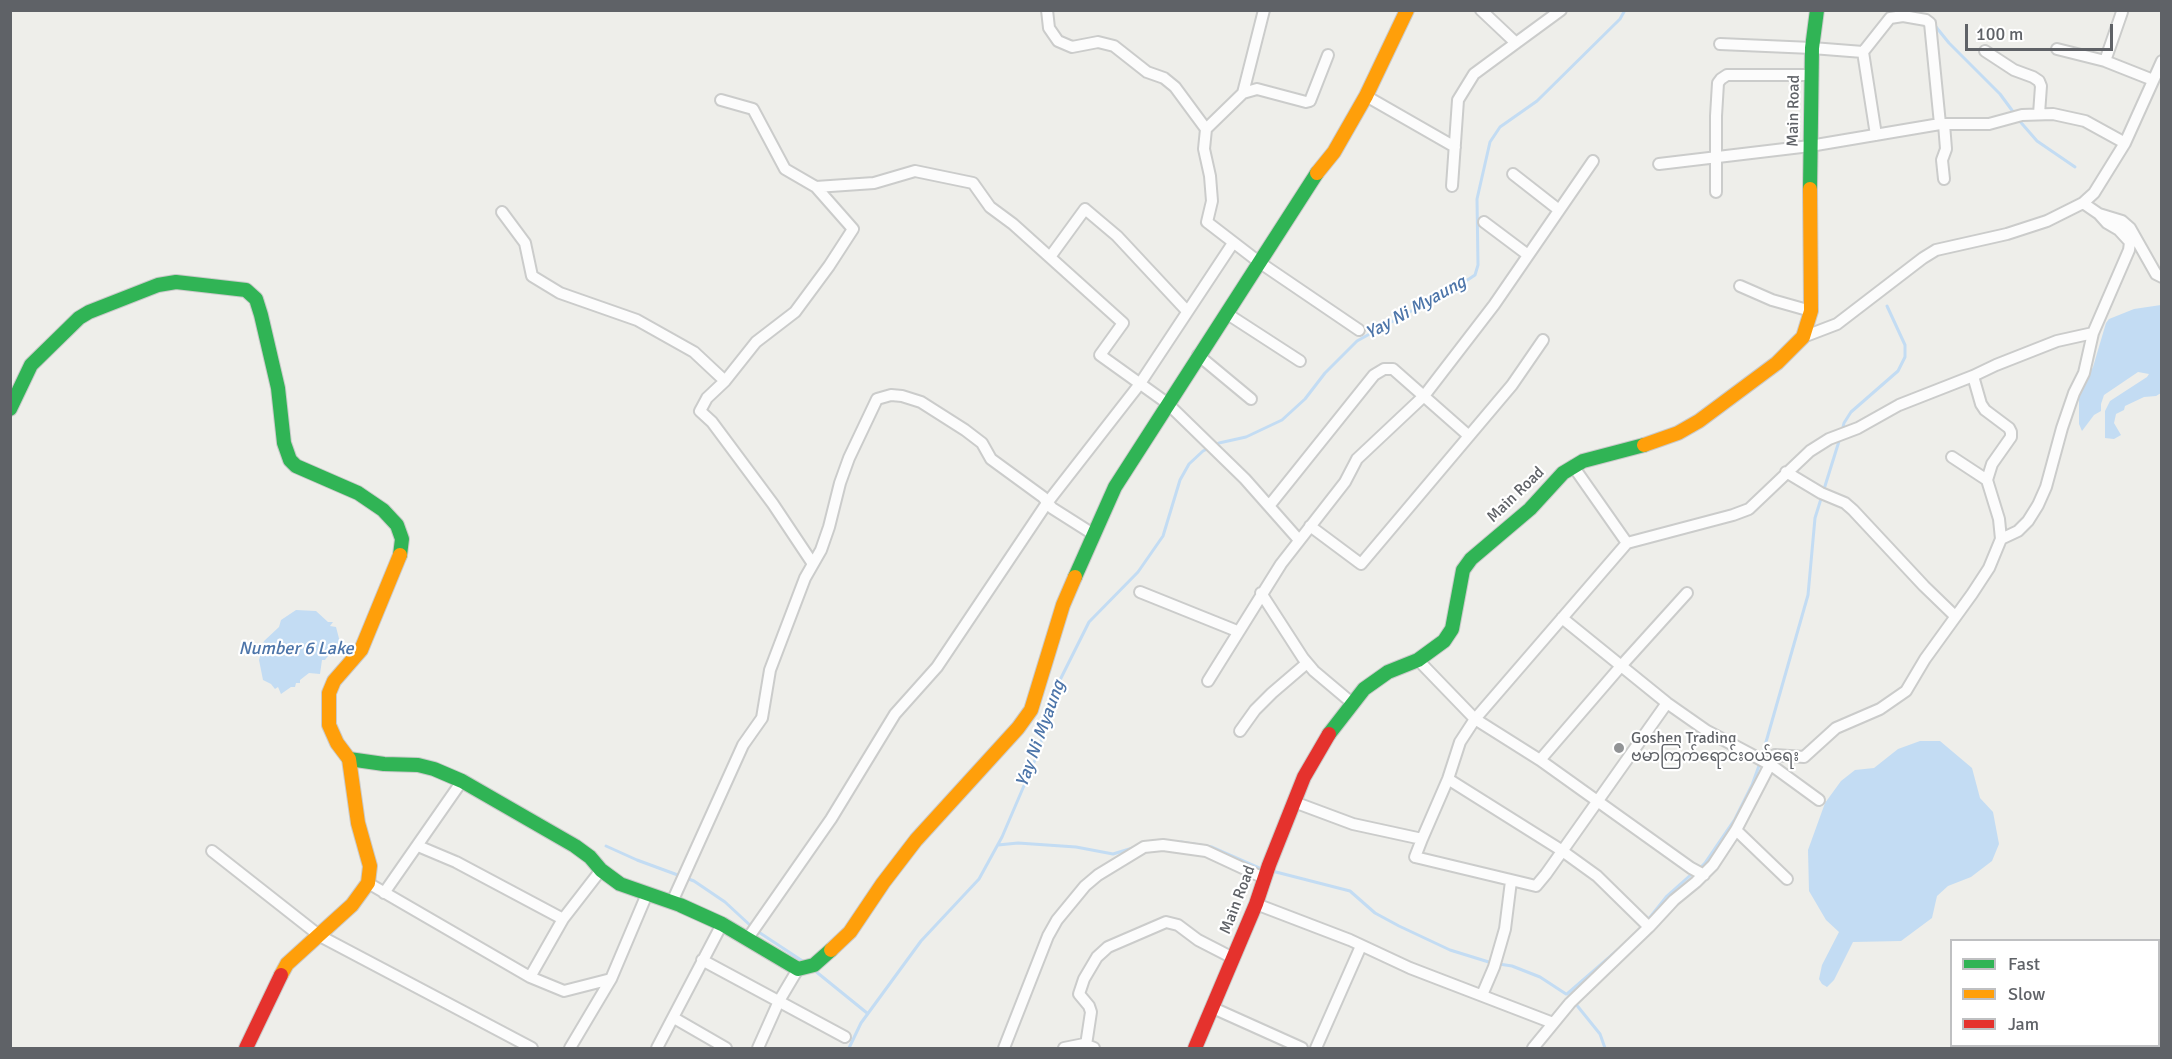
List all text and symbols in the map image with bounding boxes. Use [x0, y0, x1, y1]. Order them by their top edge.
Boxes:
scale bar [1968, 12, 2116, 50]
text: 100 m [1976, 23, 2023, 45]
street label: Main Road [1784, 75, 1804, 147]
water label: Yay Ni Myaung [1362, 272, 1470, 344]
street label: Main Road [1483, 463, 1549, 527]
water label: Number 6 Lake [238, 638, 354, 660]
water label: Yay Ni Myaung [1012, 678, 1070, 790]
place label: Goshen Trading ဗမာကြက်ရောင်းဝယ်ရေး [1631, 729, 1799, 767]
marker: Goshen Trading ဗမာကြက်ရောင်းဝယ်ရေး [1612, 741, 1626, 755]
street label: Main Road [1216, 863, 1260, 937]
legend [1950, 939, 2160, 1047]
text: Fast [2008, 953, 2040, 975]
text: Slow [2008, 983, 2045, 1005]
text: Jam [2008, 1013, 2039, 1035]

